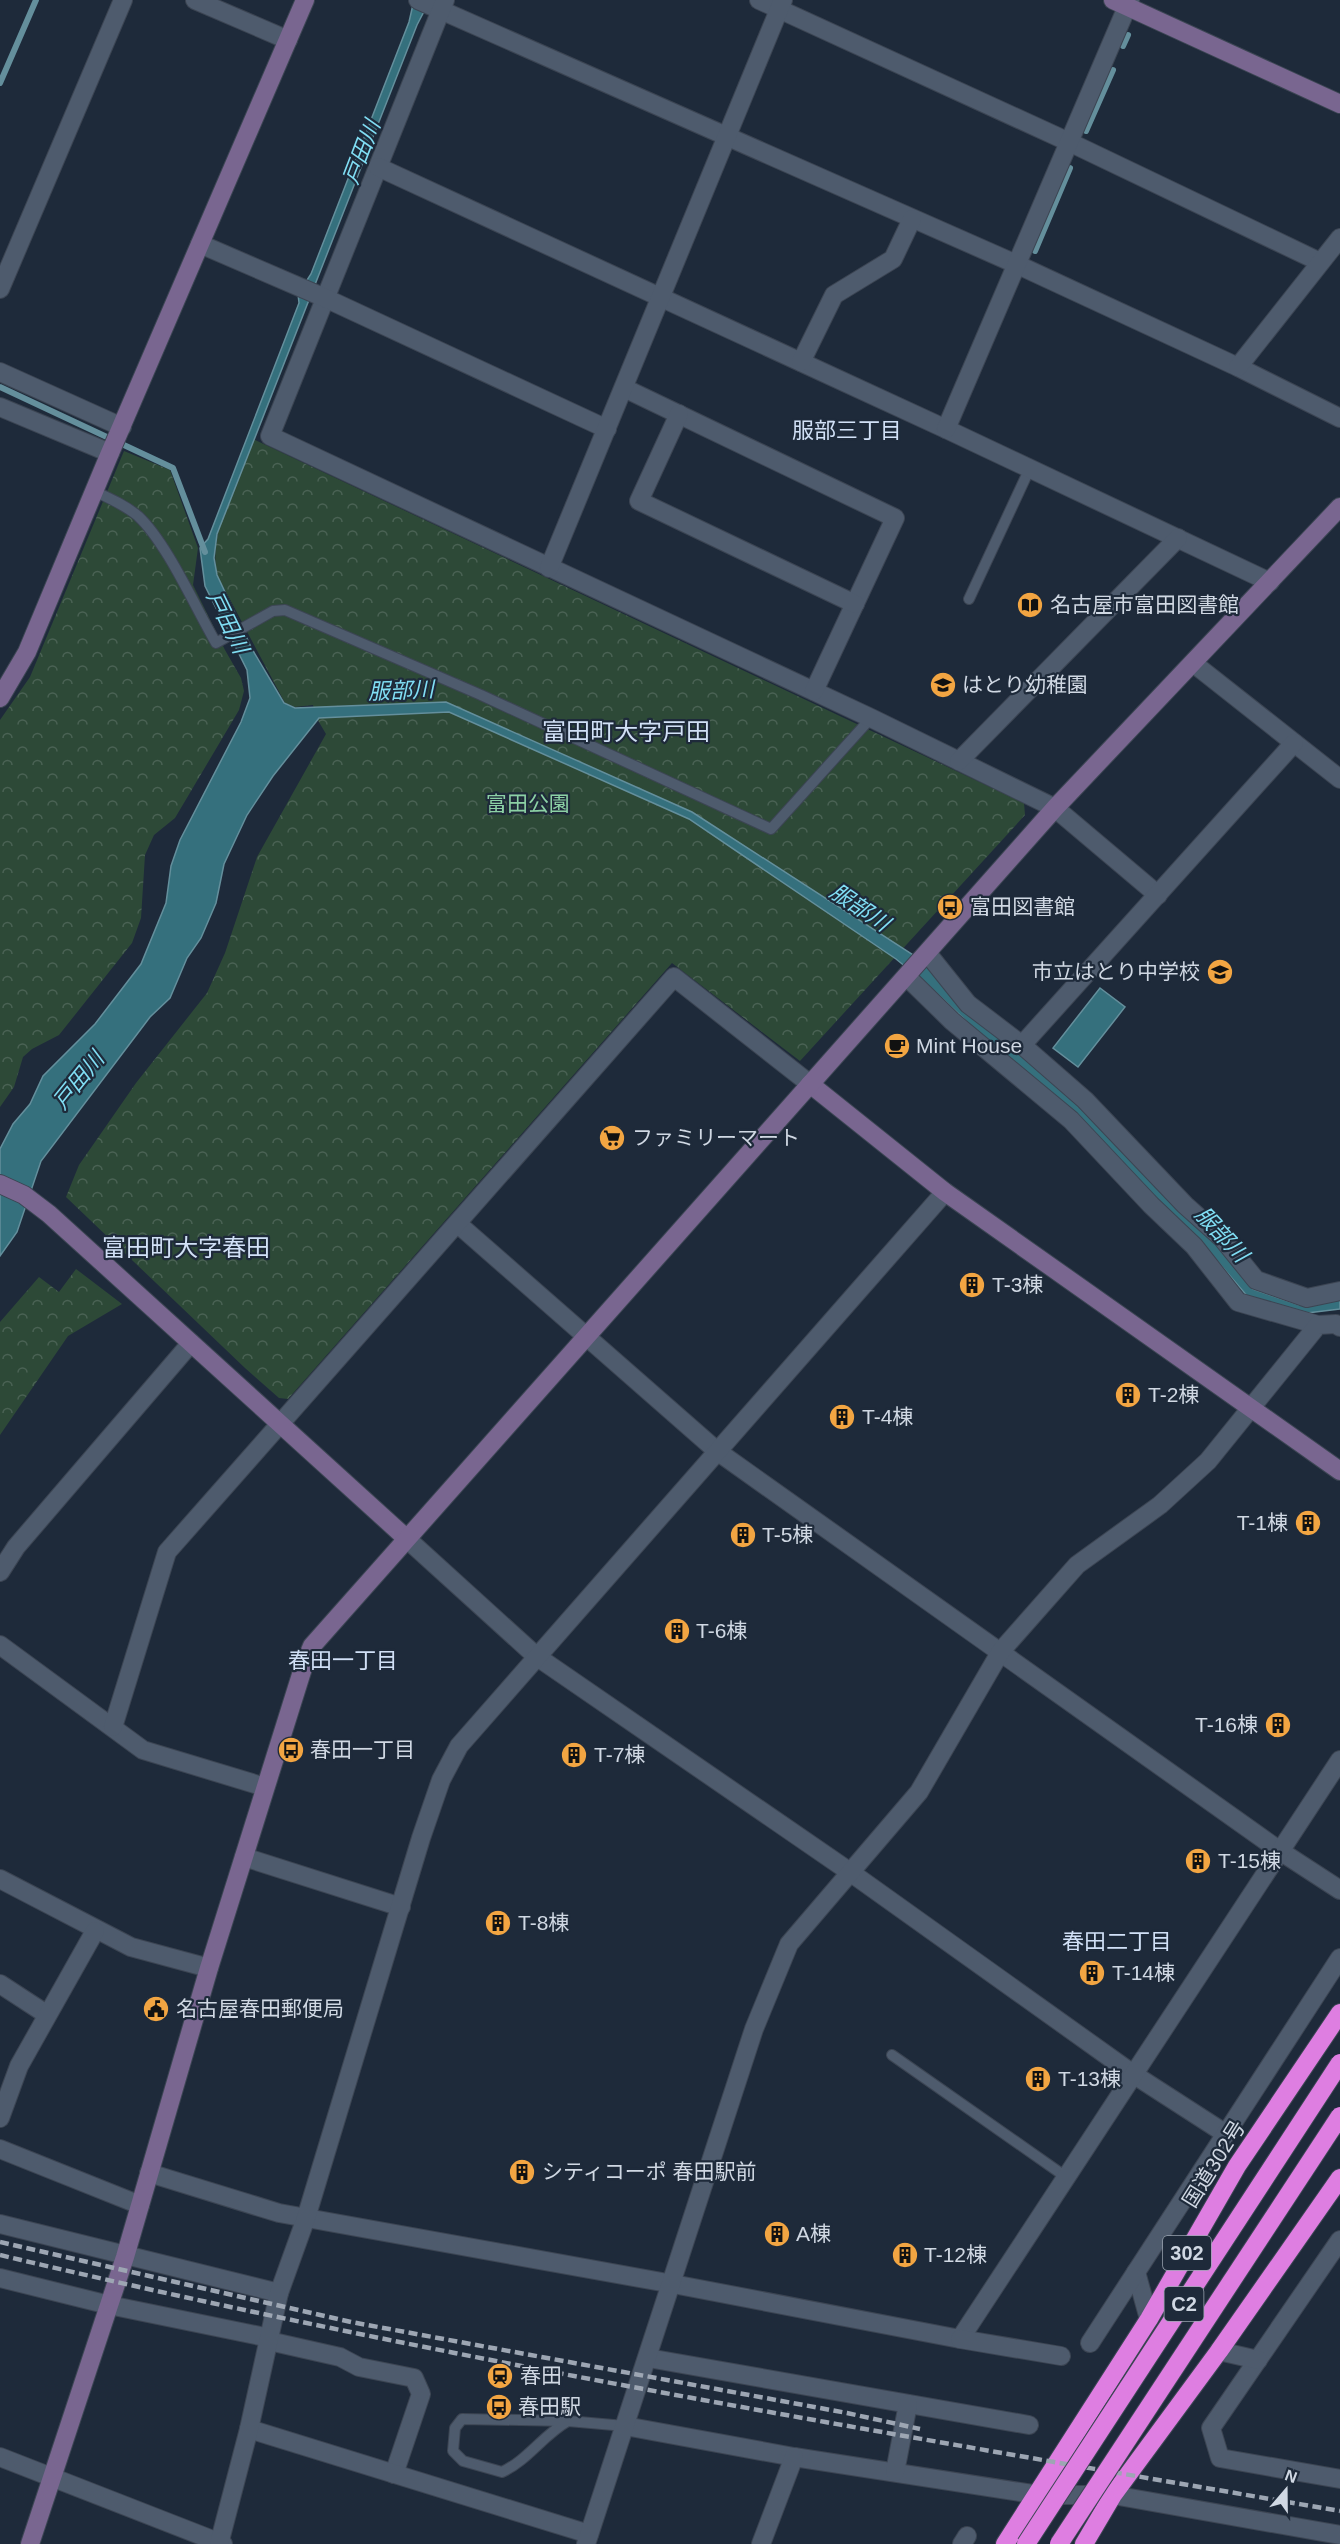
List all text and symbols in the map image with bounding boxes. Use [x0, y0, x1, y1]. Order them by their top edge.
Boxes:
water label: 戸田川 [338, 115, 386, 187]
district label: 服部三丁目 [792, 418, 902, 443]
water label: 戸田川 [202, 587, 254, 659]
library icon: 名古屋市富田図書館 [1015, 590, 1045, 620]
place label: 名古屋市富田図書館 [1050, 593, 1239, 616]
school or university icon: はとり幼稚園 [928, 670, 958, 700]
place label: はとり幼稚園 [962, 673, 1088, 696]
water label: 服部川 [368, 677, 436, 704]
district label: 富田町大字戸田 [542, 718, 710, 745]
park label: 富田公園 [486, 792, 570, 815]
water label: 服部川 [825, 879, 896, 937]
bus stop icon: 富田図書館 [935, 892, 965, 922]
place label: 富田図書館 [970, 895, 1075, 918]
school or university icon: 市立はとり中学校 [1205, 957, 1235, 987]
place label: 市立はとり中学校 [1032, 960, 1200, 983]
cafe icon: Mint House [882, 1031, 912, 1061]
place label: Mint House [916, 1034, 1022, 1057]
water label: 戸田川 [48, 1045, 110, 1114]
supermarket icon: ファミリーマート [597, 1123, 627, 1153]
place label: ファミリーマート [632, 1126, 800, 1149]
water label: 服部川 [1190, 1202, 1255, 1268]
district label: 富田町大字春田 [102, 1234, 270, 1261]
building icon: T-3棟 [957, 1270, 987, 1300]
place label: T-3棟 [992, 1273, 1043, 1296]
building icon: T-2棟 [1113, 1380, 1143, 1410]
place label: T-2棟 [1148, 1383, 1199, 1406]
building icon: T-4棟 [827, 1402, 857, 1432]
place label: T-4棟 [862, 1405, 913, 1428]
building icon: T-1棟 [1293, 1508, 1323, 1538]
place label: T-1棟 [1237, 1511, 1288, 1534]
building icon: T-5棟 [728, 1520, 758, 1550]
place label: T-5棟 [762, 1523, 813, 1546]
building icon: T-6棟 [662, 1616, 692, 1646]
place label: T-6棟 [696, 1619, 747, 1642]
district label: 春田一丁目 [288, 1648, 398, 1673]
building icon: T-16棟 [1263, 1710, 1293, 1740]
place label: T-16棟 [1195, 1713, 1258, 1736]
bus stop icon: 春田一丁目 [276, 1735, 306, 1765]
place label: 春田一丁目 [310, 1738, 415, 1761]
building icon: T-7棟 [559, 1740, 589, 1770]
place label: T-7棟 [594, 1743, 645, 1766]
building icon: T-15棟 [1183, 1846, 1213, 1876]
place label: T-15棟 [1218, 1849, 1281, 1872]
building icon: T-8棟 [483, 1908, 513, 1938]
place label: T-8棟 [518, 1911, 569, 1934]
district label: 春田二丁目 [1062, 1929, 1172, 1954]
building icon: T-14棟 [1077, 1958, 1107, 1988]
place label: T-14棟 [1112, 1961, 1175, 1984]
public building icon: 名古屋春田郵便局 [141, 1994, 171, 2024]
place label: 名古屋春田郵便局 [176, 1997, 344, 2020]
building icon: T-13棟 [1023, 2064, 1053, 2094]
place label: T-13棟 [1058, 2067, 1121, 2090]
street label: 国道302号 [1178, 2116, 1249, 2211]
building icon: シティコーポ 春田駅前 [507, 2157, 537, 2187]
place label: シティコーポ 春田駅前 [542, 2160, 757, 2183]
building icon: A棟 [762, 2219, 792, 2249]
place label: A棟 [796, 2222, 831, 2245]
road number: 302 [1163, 2236, 1211, 2270]
building icon: T-12棟 [890, 2240, 920, 2270]
place label: T-12棟 [924, 2243, 987, 2266]
road number: C2 [1164, 2287, 1204, 2321]
station icon: 春田 [485, 2361, 515, 2391]
place label: 春田 [520, 2364, 562, 2387]
bus stop icon: 春田駅 [484, 2392, 514, 2422]
place label: 春田駅 [518, 2395, 581, 2418]
north arrow [1256, 2460, 1316, 2520]
text: N [1283, 2466, 1299, 2486]

